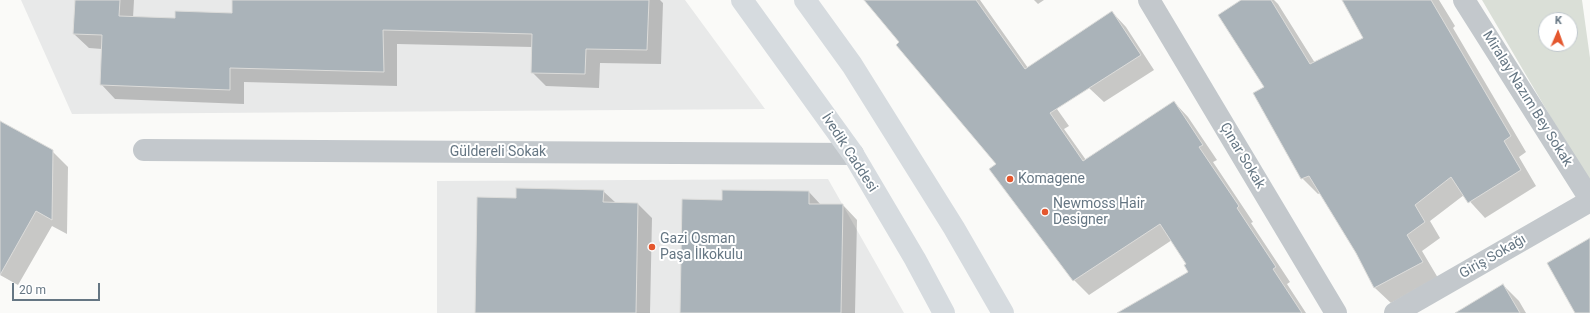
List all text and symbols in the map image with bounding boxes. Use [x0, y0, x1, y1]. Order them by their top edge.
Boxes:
north arrow [1538, 12, 1578, 52]
text: K [1555, 14, 1562, 27]
street label: Miralay Nazım Bey Sokak [1478, 28, 1576, 170]
street label: İvedik Caddesi [817, 111, 881, 195]
street label: Çınar Sokak [1216, 120, 1268, 192]
street label: Güldereli Sokak [450, 144, 546, 160]
place label: Komagene [1018, 171, 1085, 187]
marker: Komagene [1005, 174, 1015, 184]
place label: Newmoss Hair Designer [1053, 196, 1145, 228]
marker: Newmoss Hair Designer [1040, 207, 1050, 217]
place label: Gazi Osman Paşa İlkokulu [660, 231, 743, 264]
street label: Giriş Sokağı [1457, 231, 1529, 283]
marker: Gazi Osman Paşa İlkokulu [647, 242, 657, 252]
scale bar [14, 275, 102, 301]
text: 20 m [19, 283, 46, 297]

